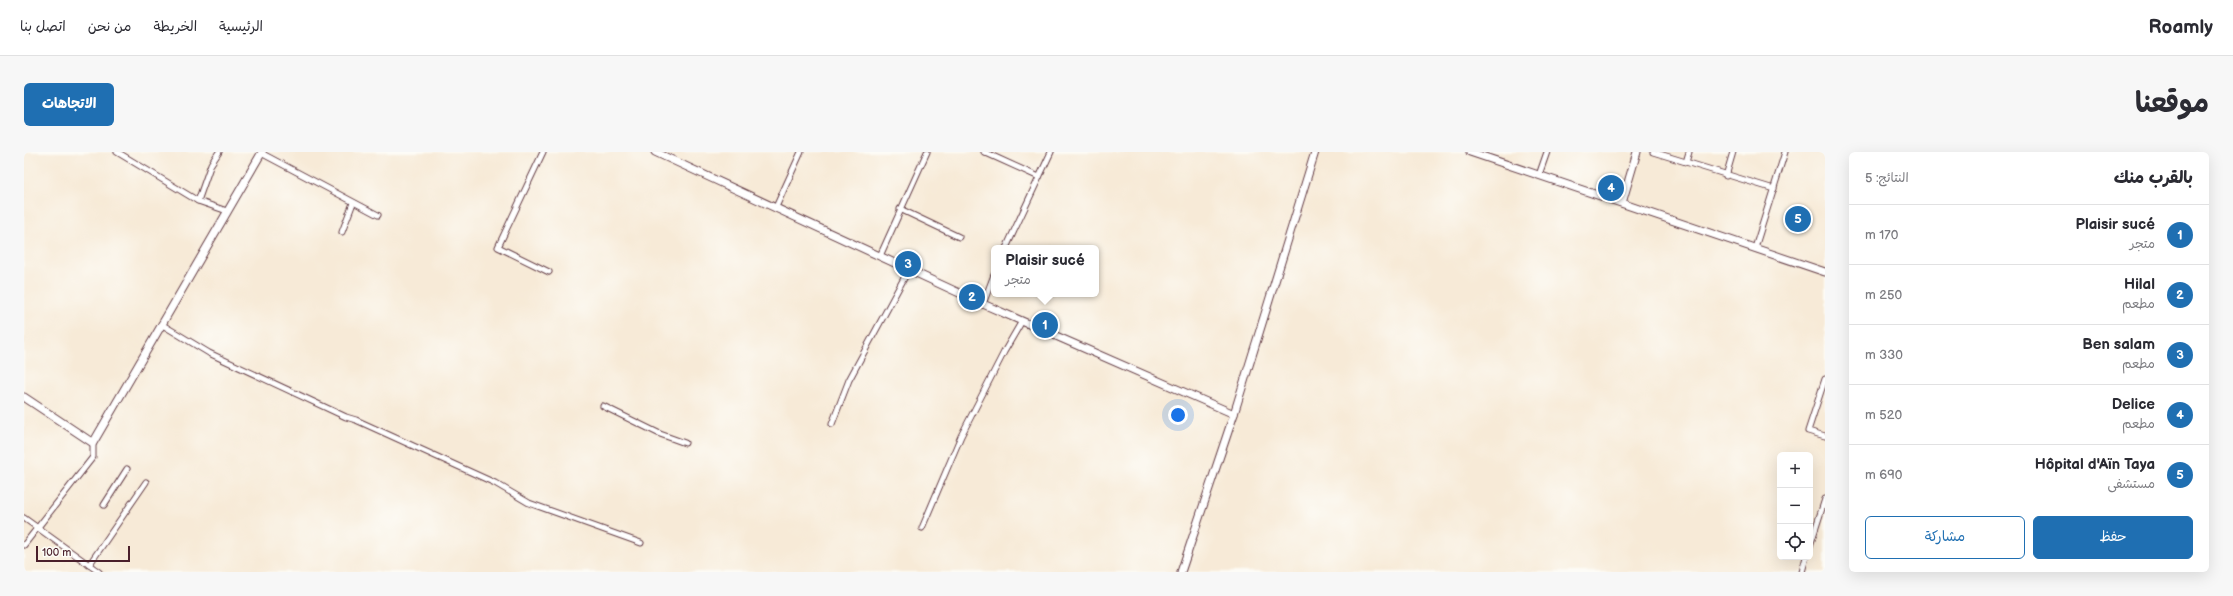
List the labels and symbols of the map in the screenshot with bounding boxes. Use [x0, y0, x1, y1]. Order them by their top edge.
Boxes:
pin: 4 [1598, 173, 1624, 203]
pin: 5 [1785, 204, 1811, 234]
pin: 3 [895, 249, 921, 279]
pin: 2 [959, 282, 985, 312]
pin: 1 [1032, 310, 1058, 340]
your location [1168, 405, 1188, 425]
scale bar [36, 544, 130, 563]

